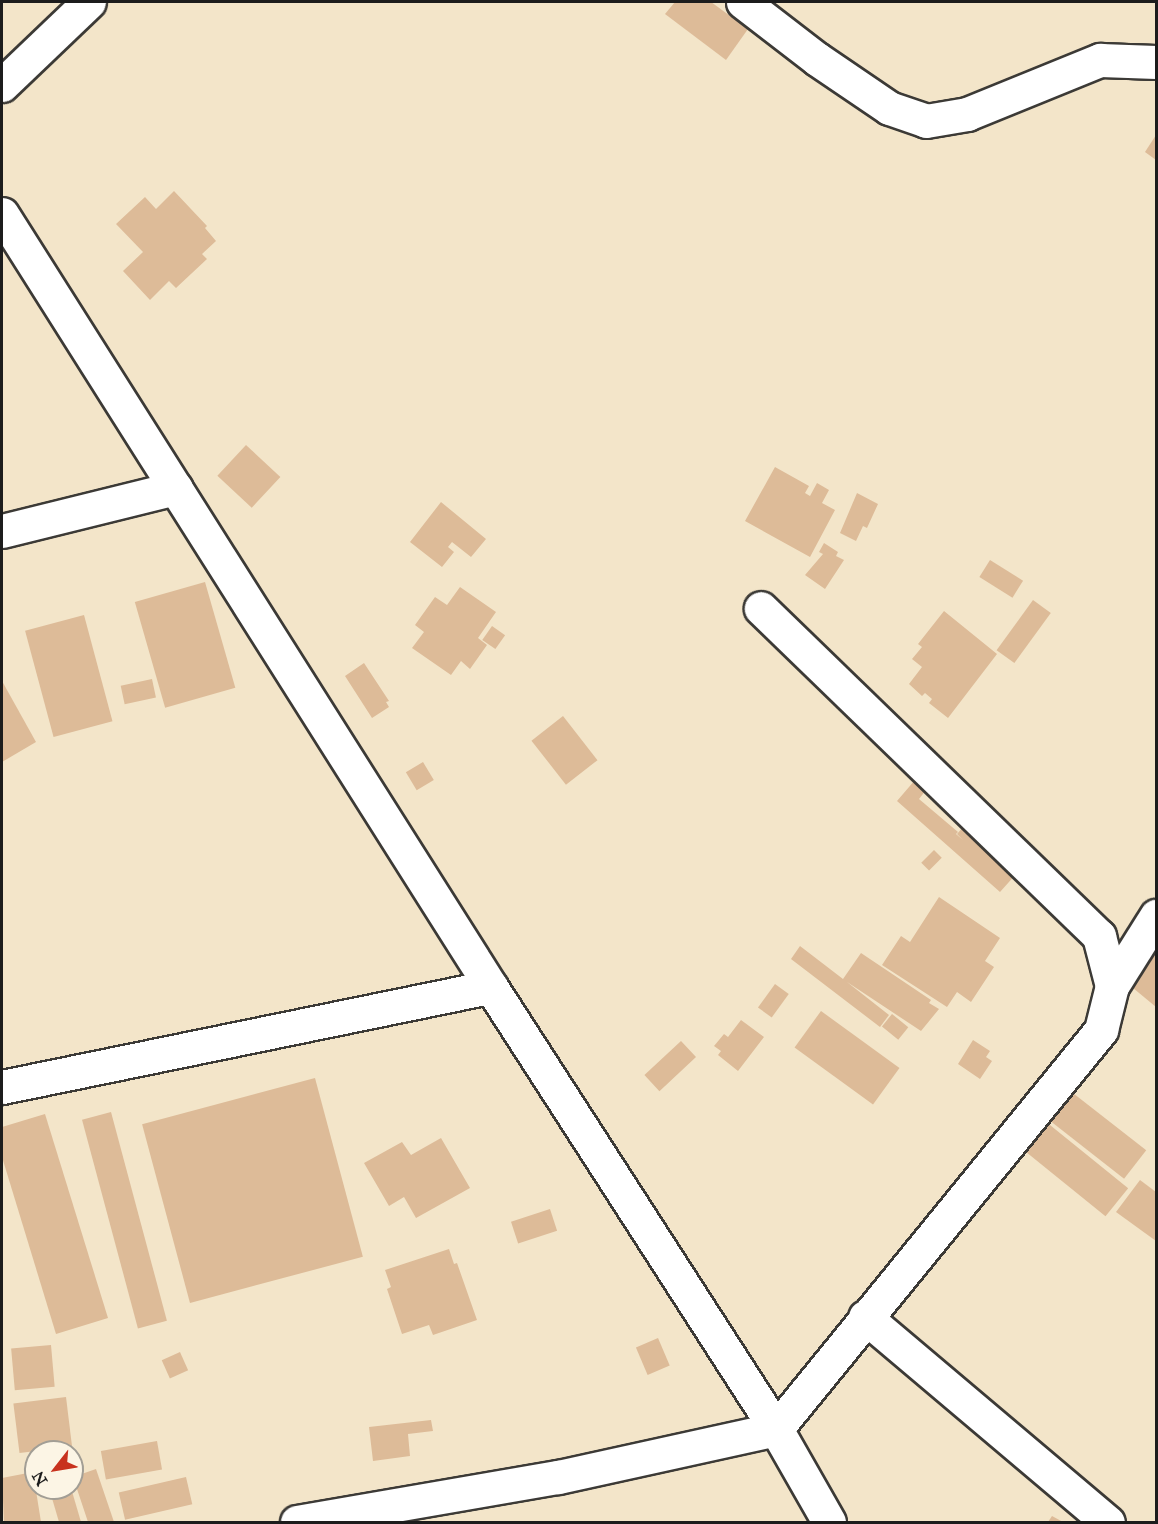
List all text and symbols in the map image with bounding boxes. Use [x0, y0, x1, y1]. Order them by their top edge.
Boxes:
north arrow [24, 1440, 84, 1500]
text: N [28, 1468, 52, 1489]

